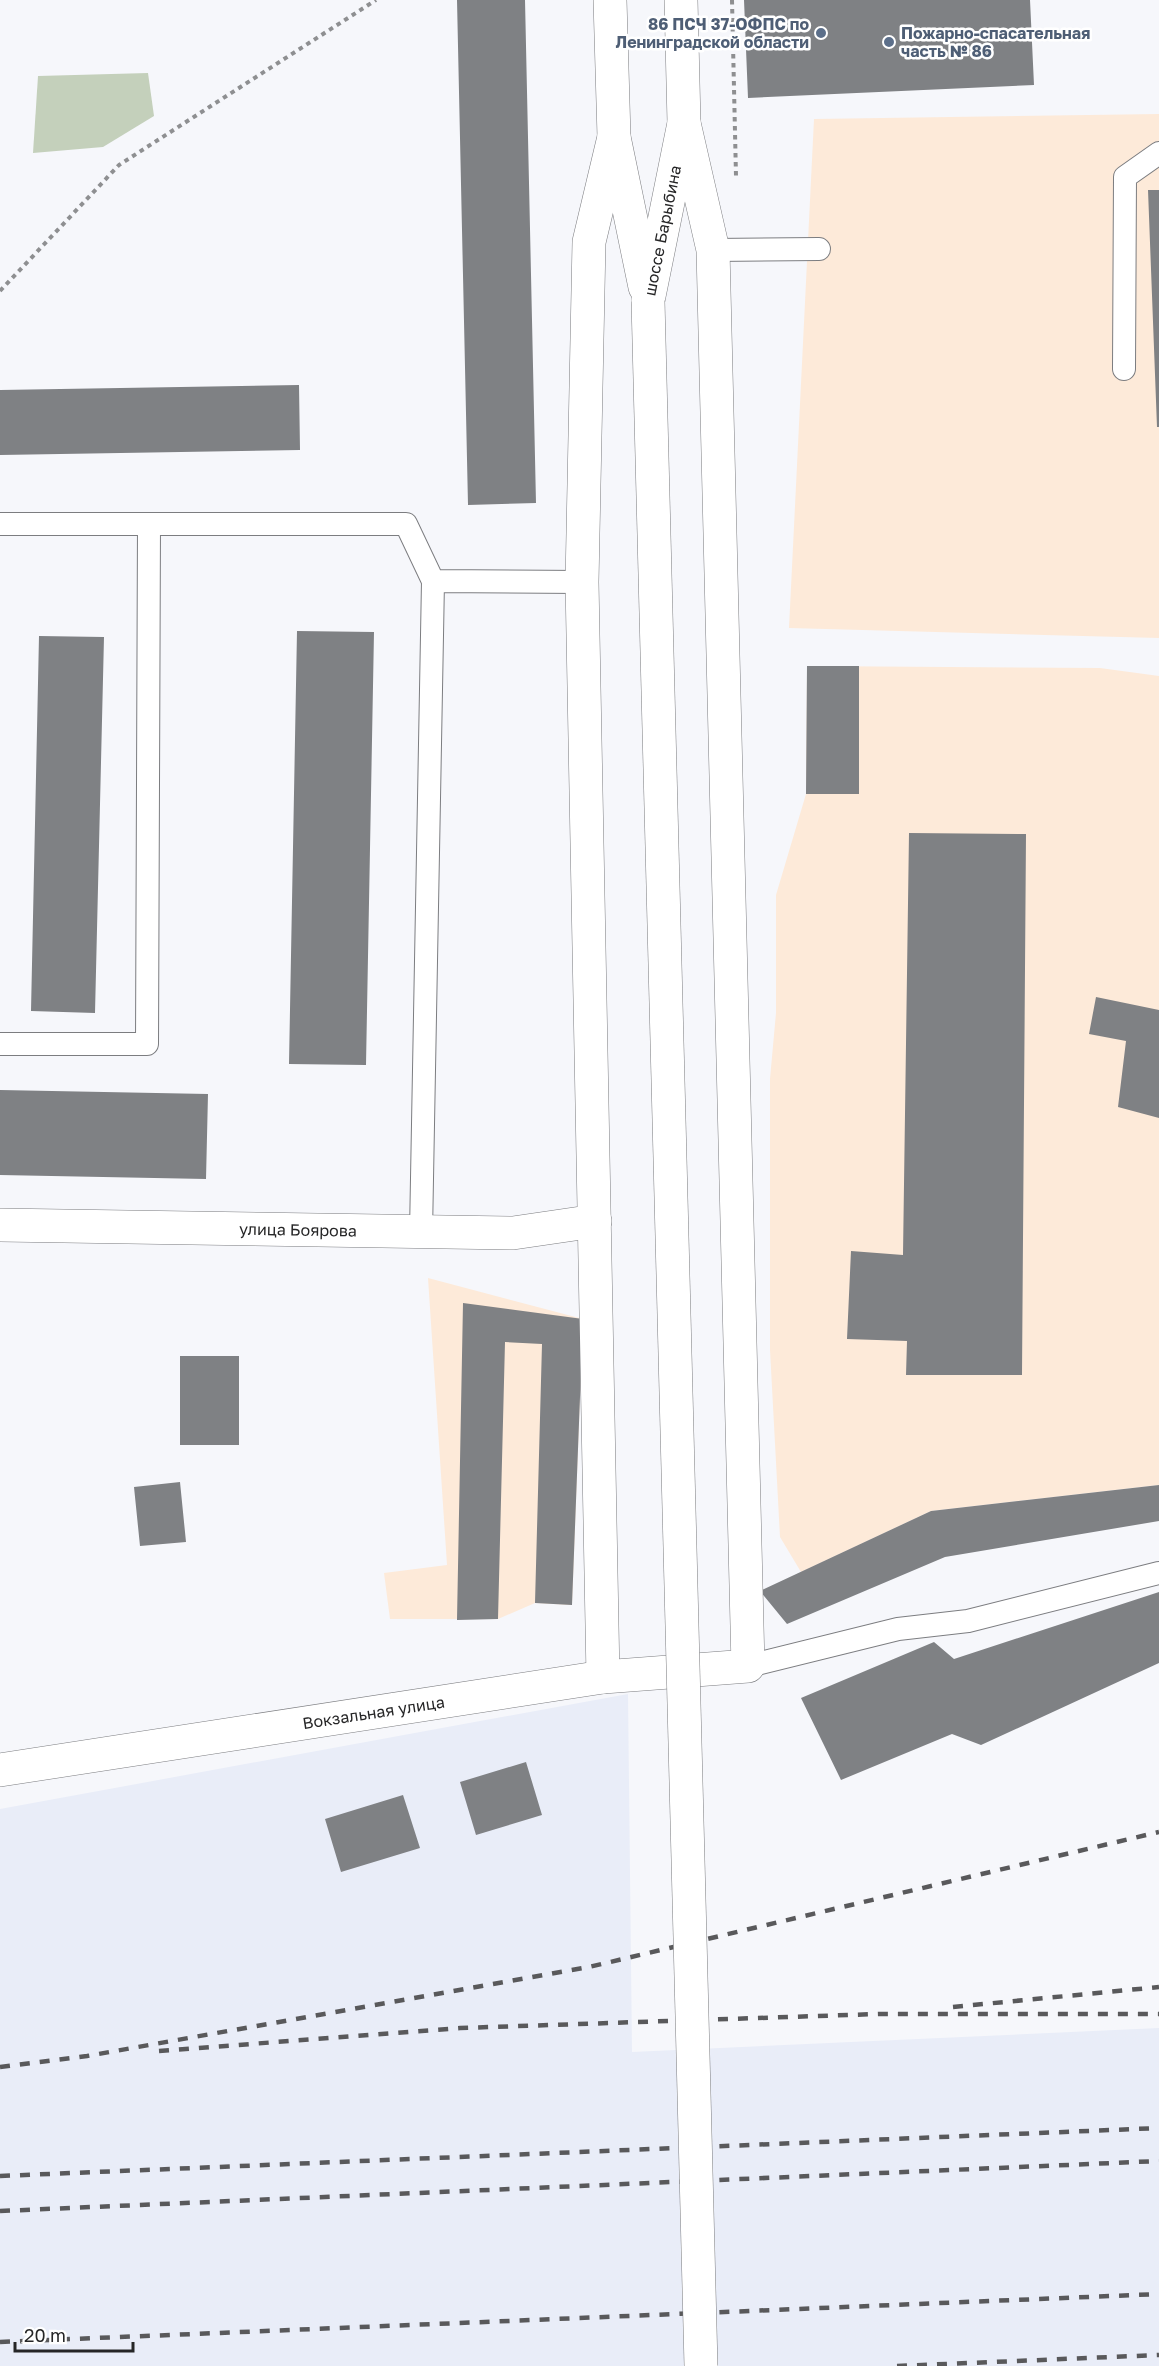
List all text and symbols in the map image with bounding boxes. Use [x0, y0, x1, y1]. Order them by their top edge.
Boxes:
place label: 86 ПСЧ 37-ОФПС по Ленинградской области [615, 14, 809, 52]
place label: Пожарно-спасательная часть № 86 [901, 23, 1090, 61]
marker: 86 ПСЧ 37-ОФПС по Ленинградской области [814, 26, 828, 40]
marker: Пожарно-спасательная часть № 86 [882, 35, 896, 49]
street label: шоссе Барыбина [639, 163, 685, 297]
street label: улица Боярова [239, 1219, 357, 1241]
street label: Вокзальная улица [301, 1692, 446, 1733]
scale bar [15, 2315, 134, 2353]
text: 20 m [24, 2324, 66, 2346]

